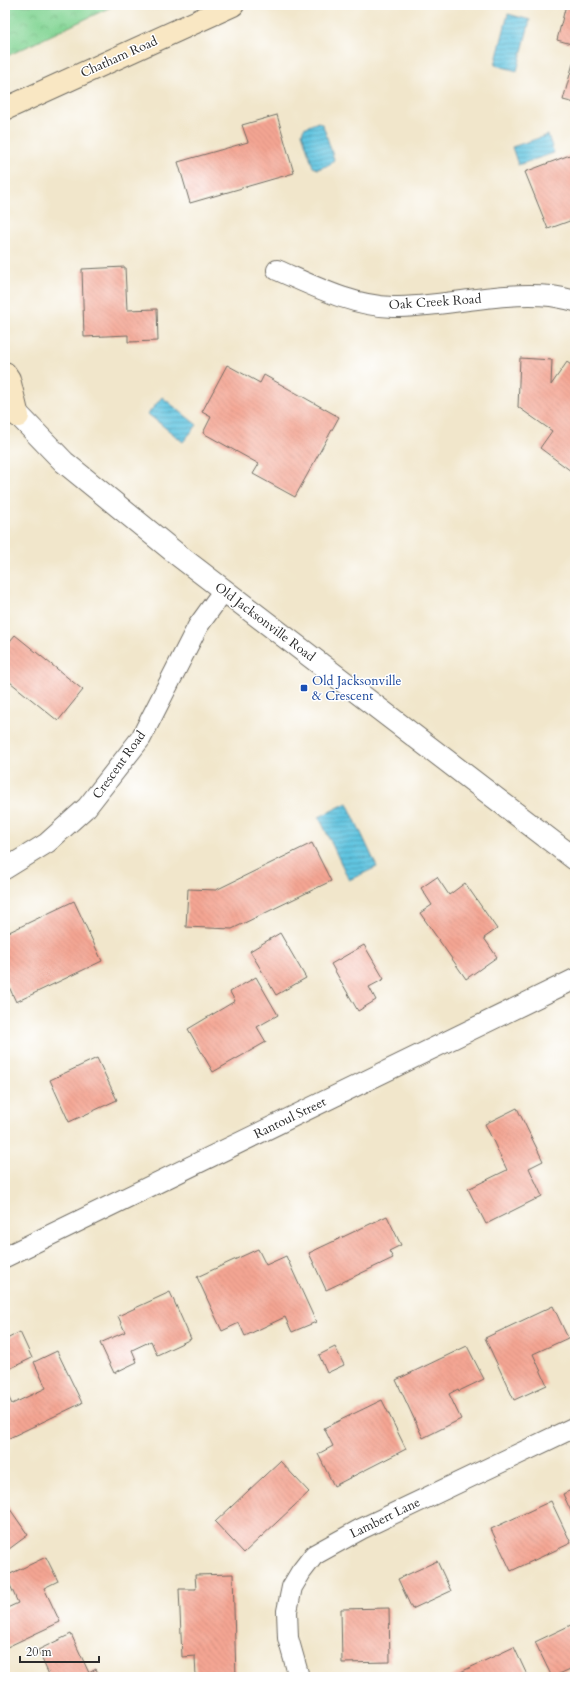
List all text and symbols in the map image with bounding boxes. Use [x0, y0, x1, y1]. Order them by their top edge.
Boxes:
street label: Chatham Road [78, 32, 160, 82]
street label: Oak Creek Road [388, 290, 482, 314]
street label: Old Jacksonville Road [211, 578, 319, 666]
place label: Old Jacksonville & Crescent [312, 672, 401, 705]
marker: Old Jacksonville & Crescent [299, 683, 309, 693]
street label: Crescent Road [88, 727, 150, 803]
street label: Rantoul Street [251, 1093, 329, 1143]
street label: Lambert Lane [347, 1493, 423, 1543]
scale bar [20, 1638, 99, 1664]
text: 20 m [26, 1644, 53, 1660]

